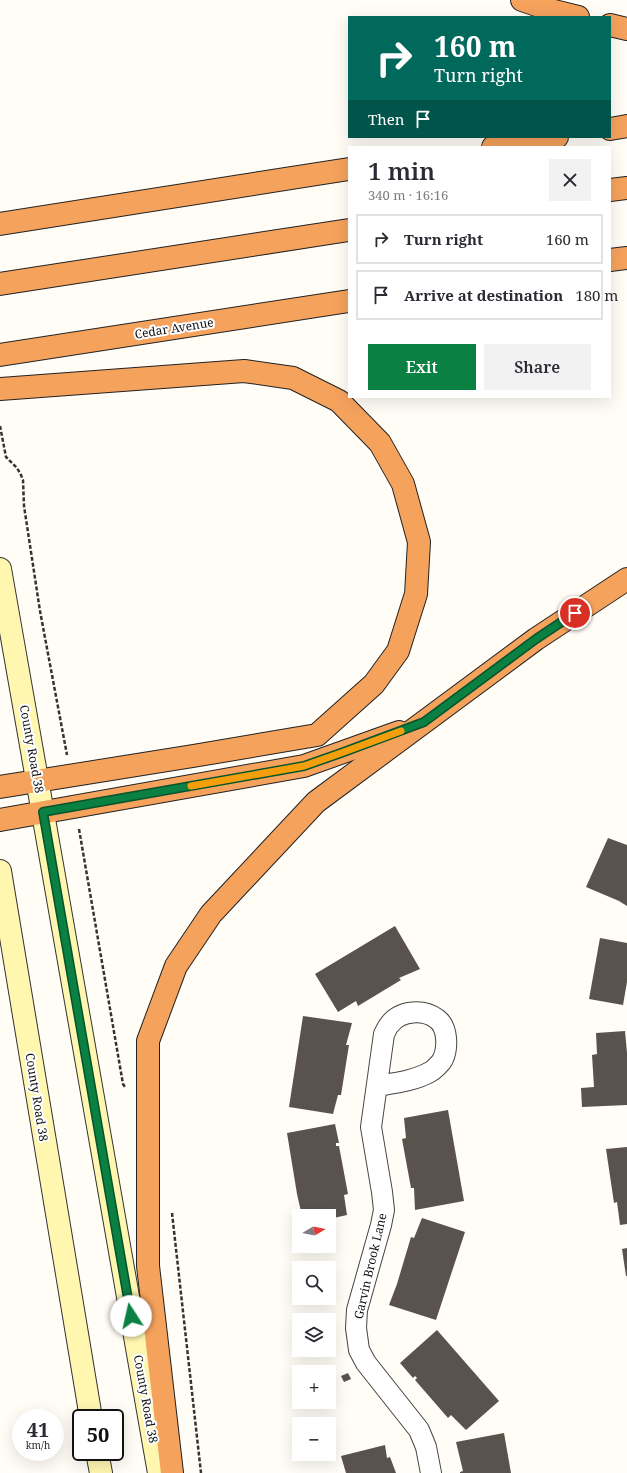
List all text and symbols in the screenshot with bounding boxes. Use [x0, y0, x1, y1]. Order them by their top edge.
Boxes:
text: 160 m [434, 27, 516, 65]
icon: right [368, 32, 420, 84]
text: Turn right [434, 63, 523, 87]
icon: arrive [412, 108, 434, 130]
text: Then [368, 109, 404, 129]
text: 1 min [368, 154, 435, 187]
button: close [549, 159, 591, 201]
text: 340 m · 16:16 [368, 186, 448, 204]
icon: right [370, 228, 392, 250]
text: Turn right [404, 229, 483, 249]
text: 160 m [546, 229, 589, 249]
icon: arrive [370, 284, 392, 306]
text: Arrive at destination [404, 285, 563, 305]
text: 180 m [575, 285, 619, 305]
street label: Cedar Avenue [133, 313, 215, 343]
button: Exit [368, 344, 476, 390]
button: Share [484, 344, 591, 390]
pin [558, 596, 592, 630]
icon: arrive [564, 602, 586, 624]
street label: County Road 38 [16, 704, 48, 795]
street label: County Road 38 [22, 1052, 52, 1143]
north arrow [292, 1209, 336, 1253]
map controls [292, 1209, 336, 1461]
street label: Garvin Brook Lane [350, 1211, 390, 1321]
button: search [292, 1261, 336, 1305]
position arrow [110, 1295, 152, 1337]
button: layers [292, 1313, 336, 1357]
street label: County Road 38 [130, 1354, 162, 1445]
button: + [292, 1365, 336, 1409]
speed limit sign: 50 [72, 1409, 124, 1461]
text: 41 [27, 1416, 49, 1443]
button: − [292, 1417, 336, 1461]
text: km/h [26, 1438, 50, 1452]

